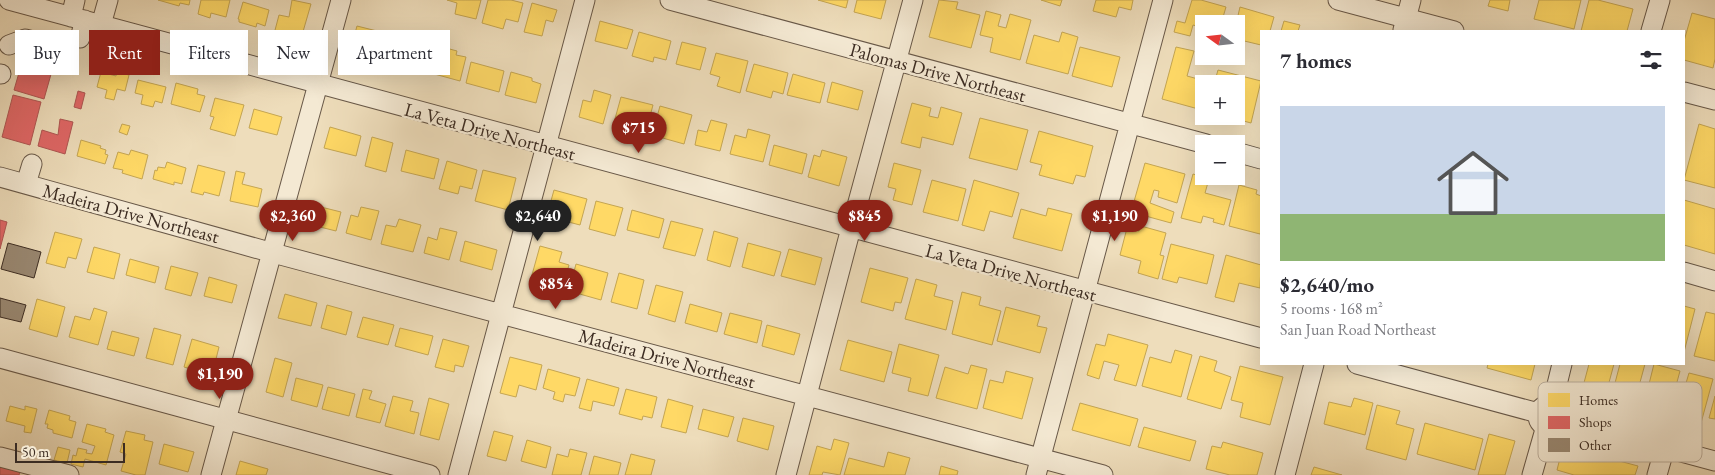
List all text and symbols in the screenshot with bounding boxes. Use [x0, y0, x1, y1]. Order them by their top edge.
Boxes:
north arrow [1195, 15, 1245, 65]
map controls [1195, 15, 1245, 185]
chip: Buy [15, 30, 79, 75]
chip: Rent [89, 30, 160, 75]
chip: Filters [170, 30, 248, 75]
chip: New [258, 30, 328, 75]
chip: Apartment [338, 30, 450, 75]
street label: Palomas Drive Northeast [847, 37, 1029, 108]
icon: filters [1637, 46, 1665, 74]
text: 7 homes [1280, 47, 1352, 74]
button: + [1195, 75, 1245, 125]
street label: La Veta Drive Northeast [402, 97, 578, 166]
pin: $715 [609, 112, 669, 154]
text: $715 [623, 117, 655, 138]
button: − [1195, 135, 1245, 185]
icon: home [1428, 138, 1518, 228]
street label: Madeira Drive Northeast [40, 178, 222, 249]
pin: $2,360 [252, 200, 334, 242]
pin: $2,640 [497, 200, 579, 242]
pin: $845 [835, 200, 895, 242]
pin: $1,190 [1074, 200, 1156, 242]
text: $2,360 [270, 205, 316, 226]
text: $2,640 [515, 205, 561, 226]
text: $845 [849, 205, 881, 226]
text: $1,190 [1092, 205, 1138, 226]
street label: La Veta Drive Northeast [923, 238, 1099, 307]
pin: $854 [526, 268, 586, 310]
text: $2,640/mo [1280, 271, 1374, 298]
text: $854 [540, 273, 572, 294]
text: 5 rooms · 168 m² [1280, 298, 1383, 319]
text: San Juan Road Northeast [1280, 319, 1436, 340]
street label: Madeira Drive Northeast [576, 323, 758, 394]
pin: $1,190 [179, 358, 261, 400]
text: $1,190 [197, 363, 243, 384]
legend [1538, 382, 1702, 462]
text: Homes [1579, 391, 1619, 409]
text: Shops [1579, 413, 1612, 431]
text: Other [1579, 436, 1612, 454]
scale bar [15, 440, 125, 463]
text: 50 m [22, 443, 49, 461]

